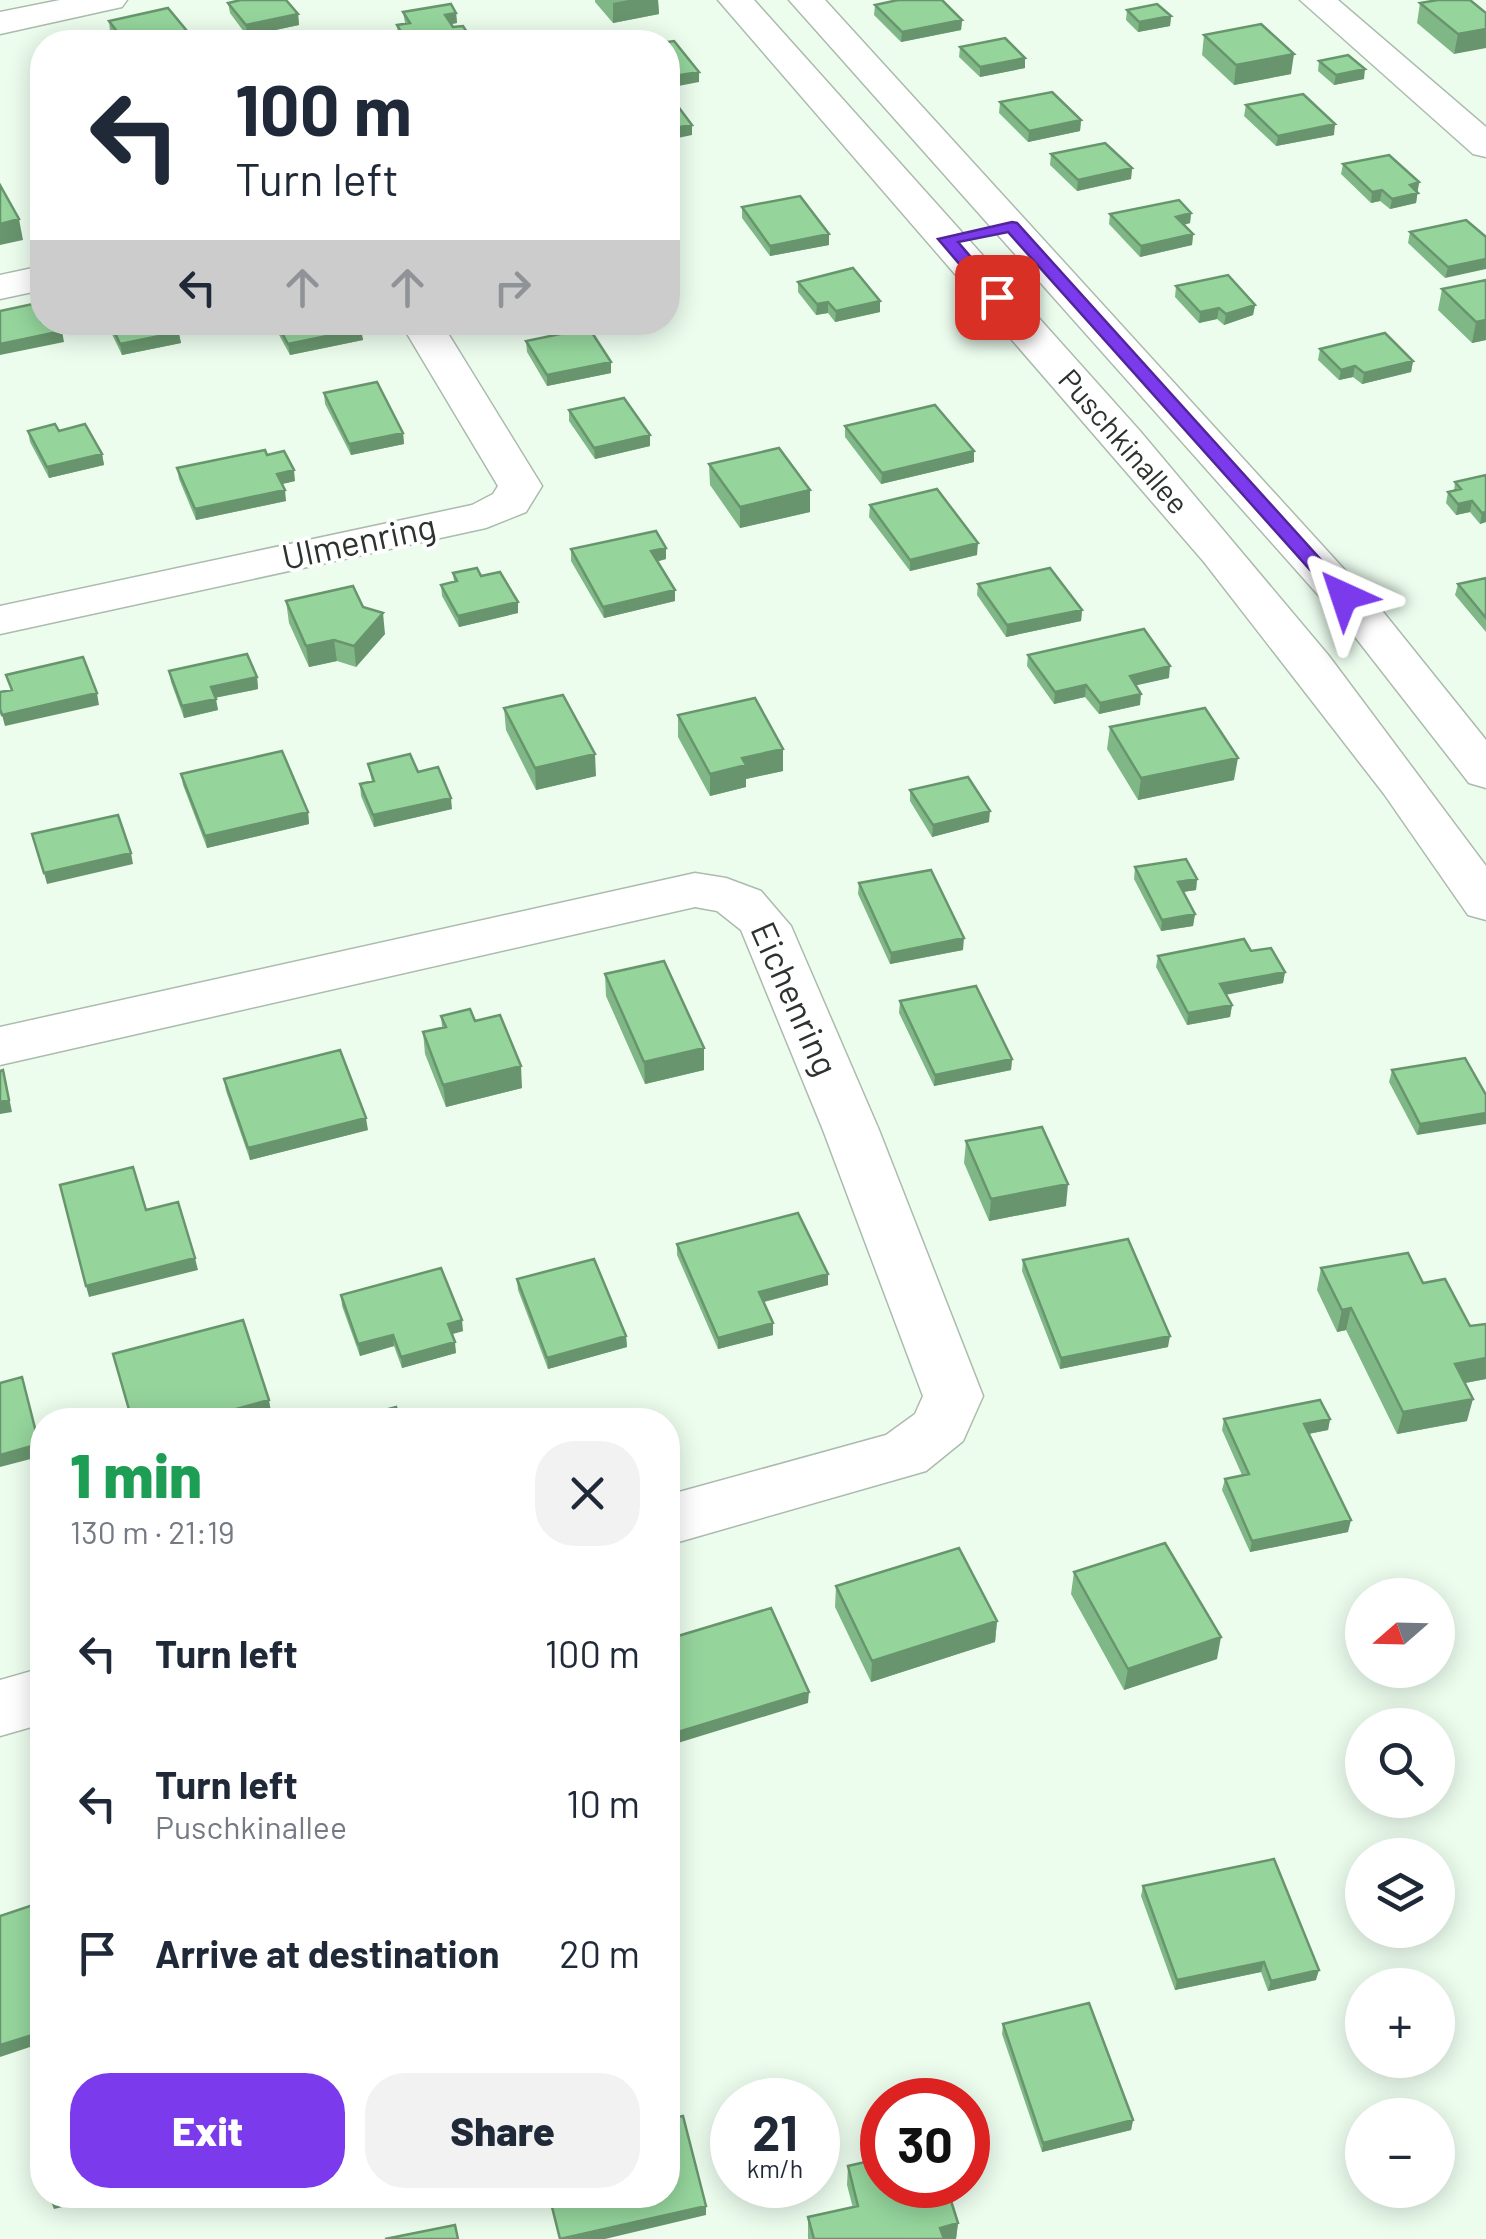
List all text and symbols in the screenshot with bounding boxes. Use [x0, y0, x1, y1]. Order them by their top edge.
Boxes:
text: 100 m [235, 66, 412, 150]
icon: left [70, 70, 200, 200]
text: Turn left [235, 151, 399, 205]
pin [955, 255, 1040, 340]
icon: left [170, 260, 225, 315]
icon: ahead [275, 260, 330, 315]
icon: ahead [380, 260, 435, 315]
icon: right [485, 260, 540, 315]
icon: arrive [970, 270, 1025, 325]
street label: Puschkinallee [1052, 361, 1197, 520]
street label: Ulmenring [278, 503, 439, 577]
position arrow [1292, 544, 1396, 648]
street label: Eichenring [743, 915, 848, 1082]
text: 1 min [70, 1438, 202, 1510]
button: close [535, 1441, 640, 1546]
text: 130 m · 21:19 [70, 1512, 235, 1550]
north arrow [1345, 1578, 1455, 1688]
map controls [1345, 1578, 1455, 2208]
icon: left [70, 1626, 125, 1681]
text: Turn left [155, 1630, 298, 1676]
text: 100 m [545, 1630, 640, 1676]
button: search [1345, 1708, 1455, 1818]
text: Turn left [155, 1761, 298, 1807]
icon: left [70, 1776, 125, 1831]
text: 10 m [566, 1780, 640, 1826]
text: Puschkinallee [155, 1807, 347, 1845]
button: layers [1345, 1838, 1455, 1948]
icon: arrive [70, 1926, 125, 1981]
text: Arrive at destination [155, 1930, 500, 1976]
text: 20 m [559, 1930, 640, 1976]
button: + [1345, 1968, 1455, 2078]
button: Exit [70, 2073, 345, 2188]
button: Share [365, 2073, 640, 2188]
speed limit sign: 30 [860, 2078, 990, 2208]
button: − [1345, 2098, 1455, 2208]
text: 21 [752, 2101, 798, 2161]
text: km/h [747, 2153, 803, 2183]

